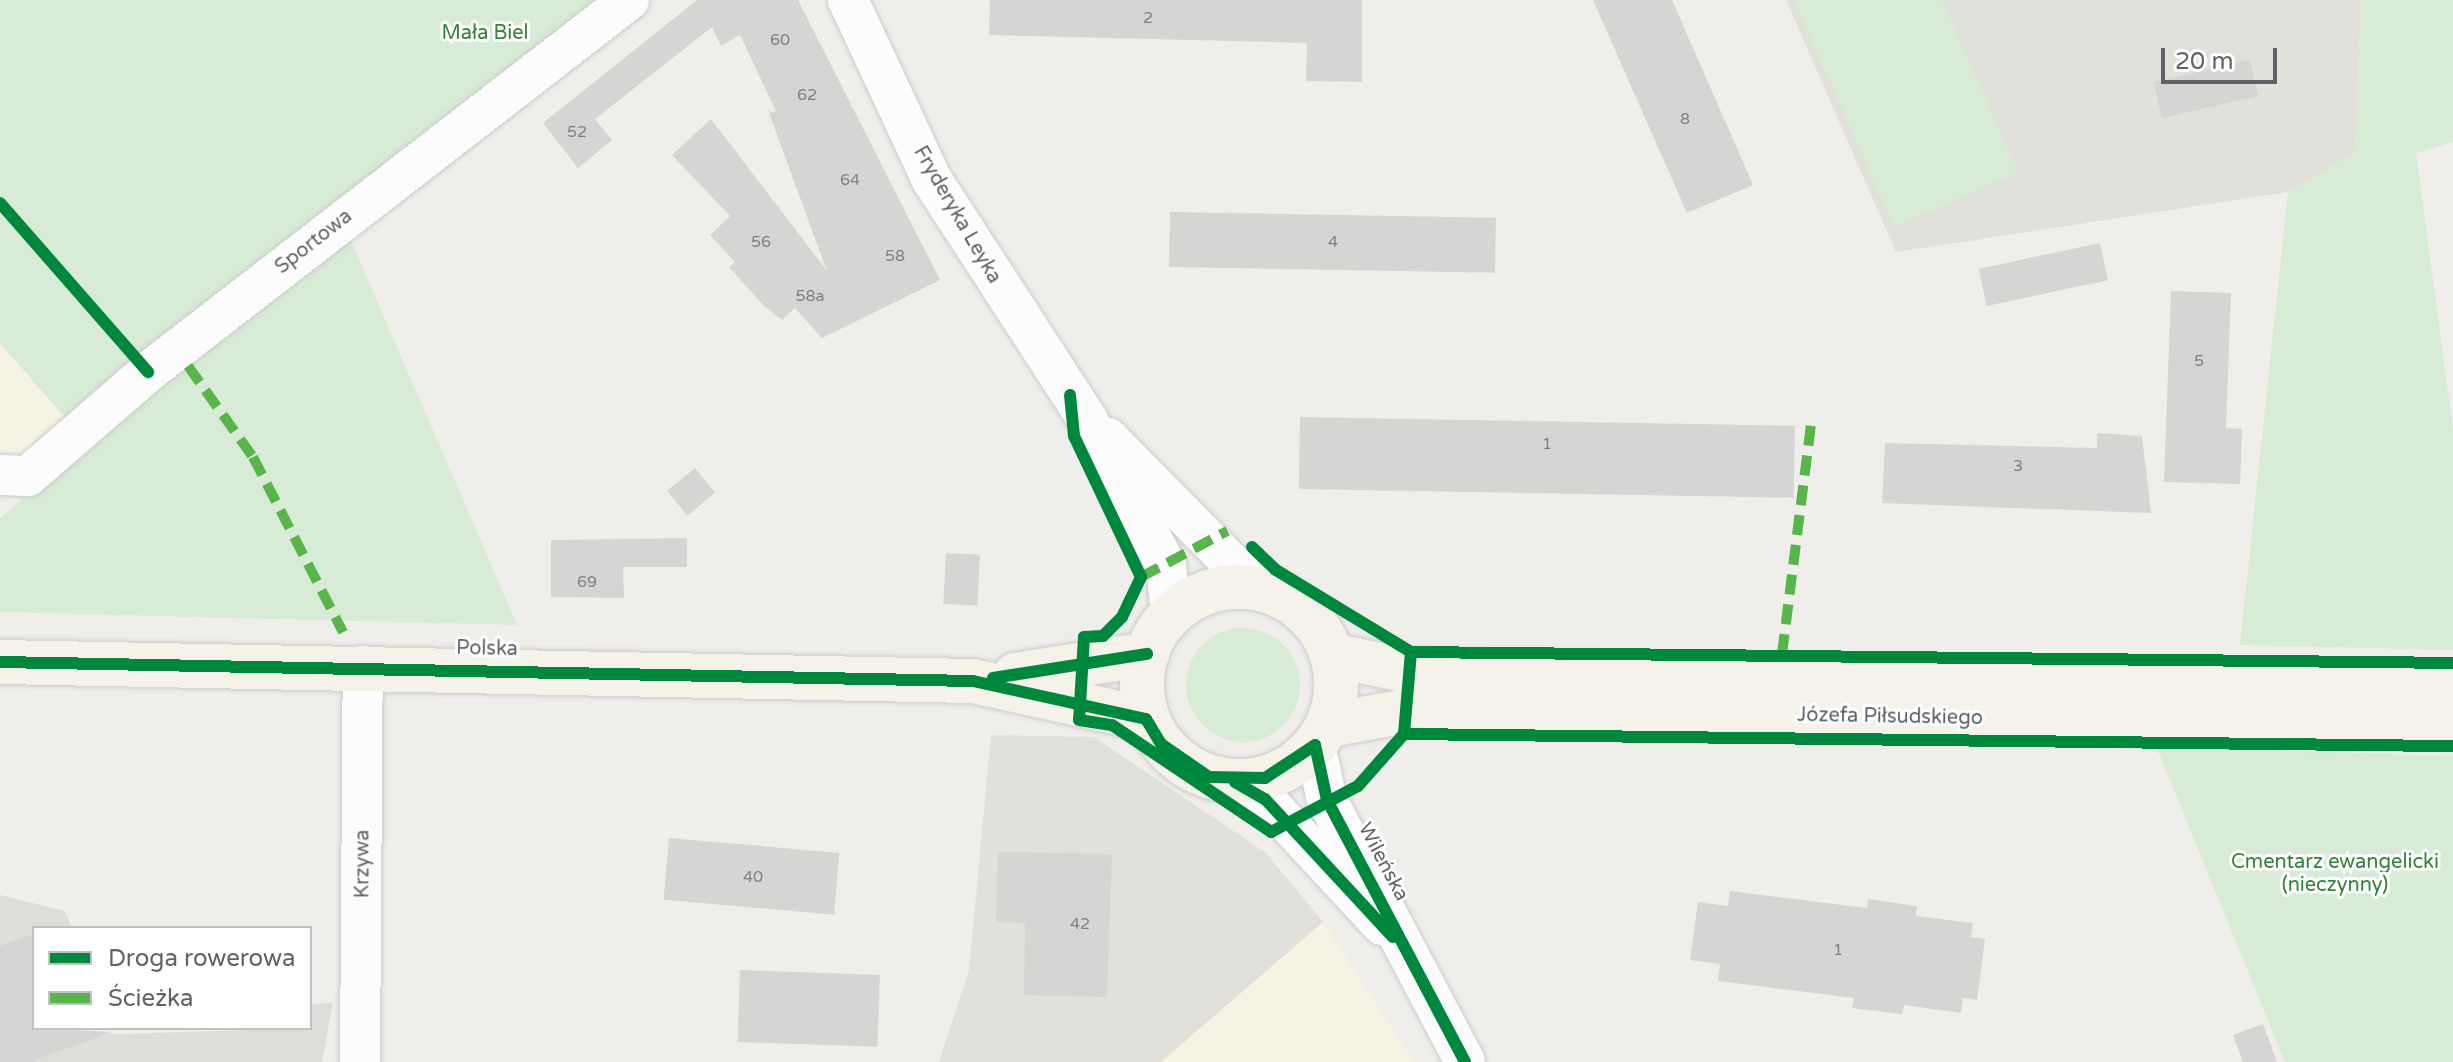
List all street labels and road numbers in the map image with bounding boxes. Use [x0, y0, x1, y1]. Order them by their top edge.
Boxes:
street label: Fryderyka Leyka [908, 142, 1006, 288]
street label: Sportowa [271, 205, 357, 279]
street label: Polska [456, 636, 518, 662]
street label: Józefa Piłsudskiego [1797, 703, 1983, 731]
street label: Wileńska [1352, 819, 1414, 905]
street label: Krzywa [351, 830, 375, 898]

